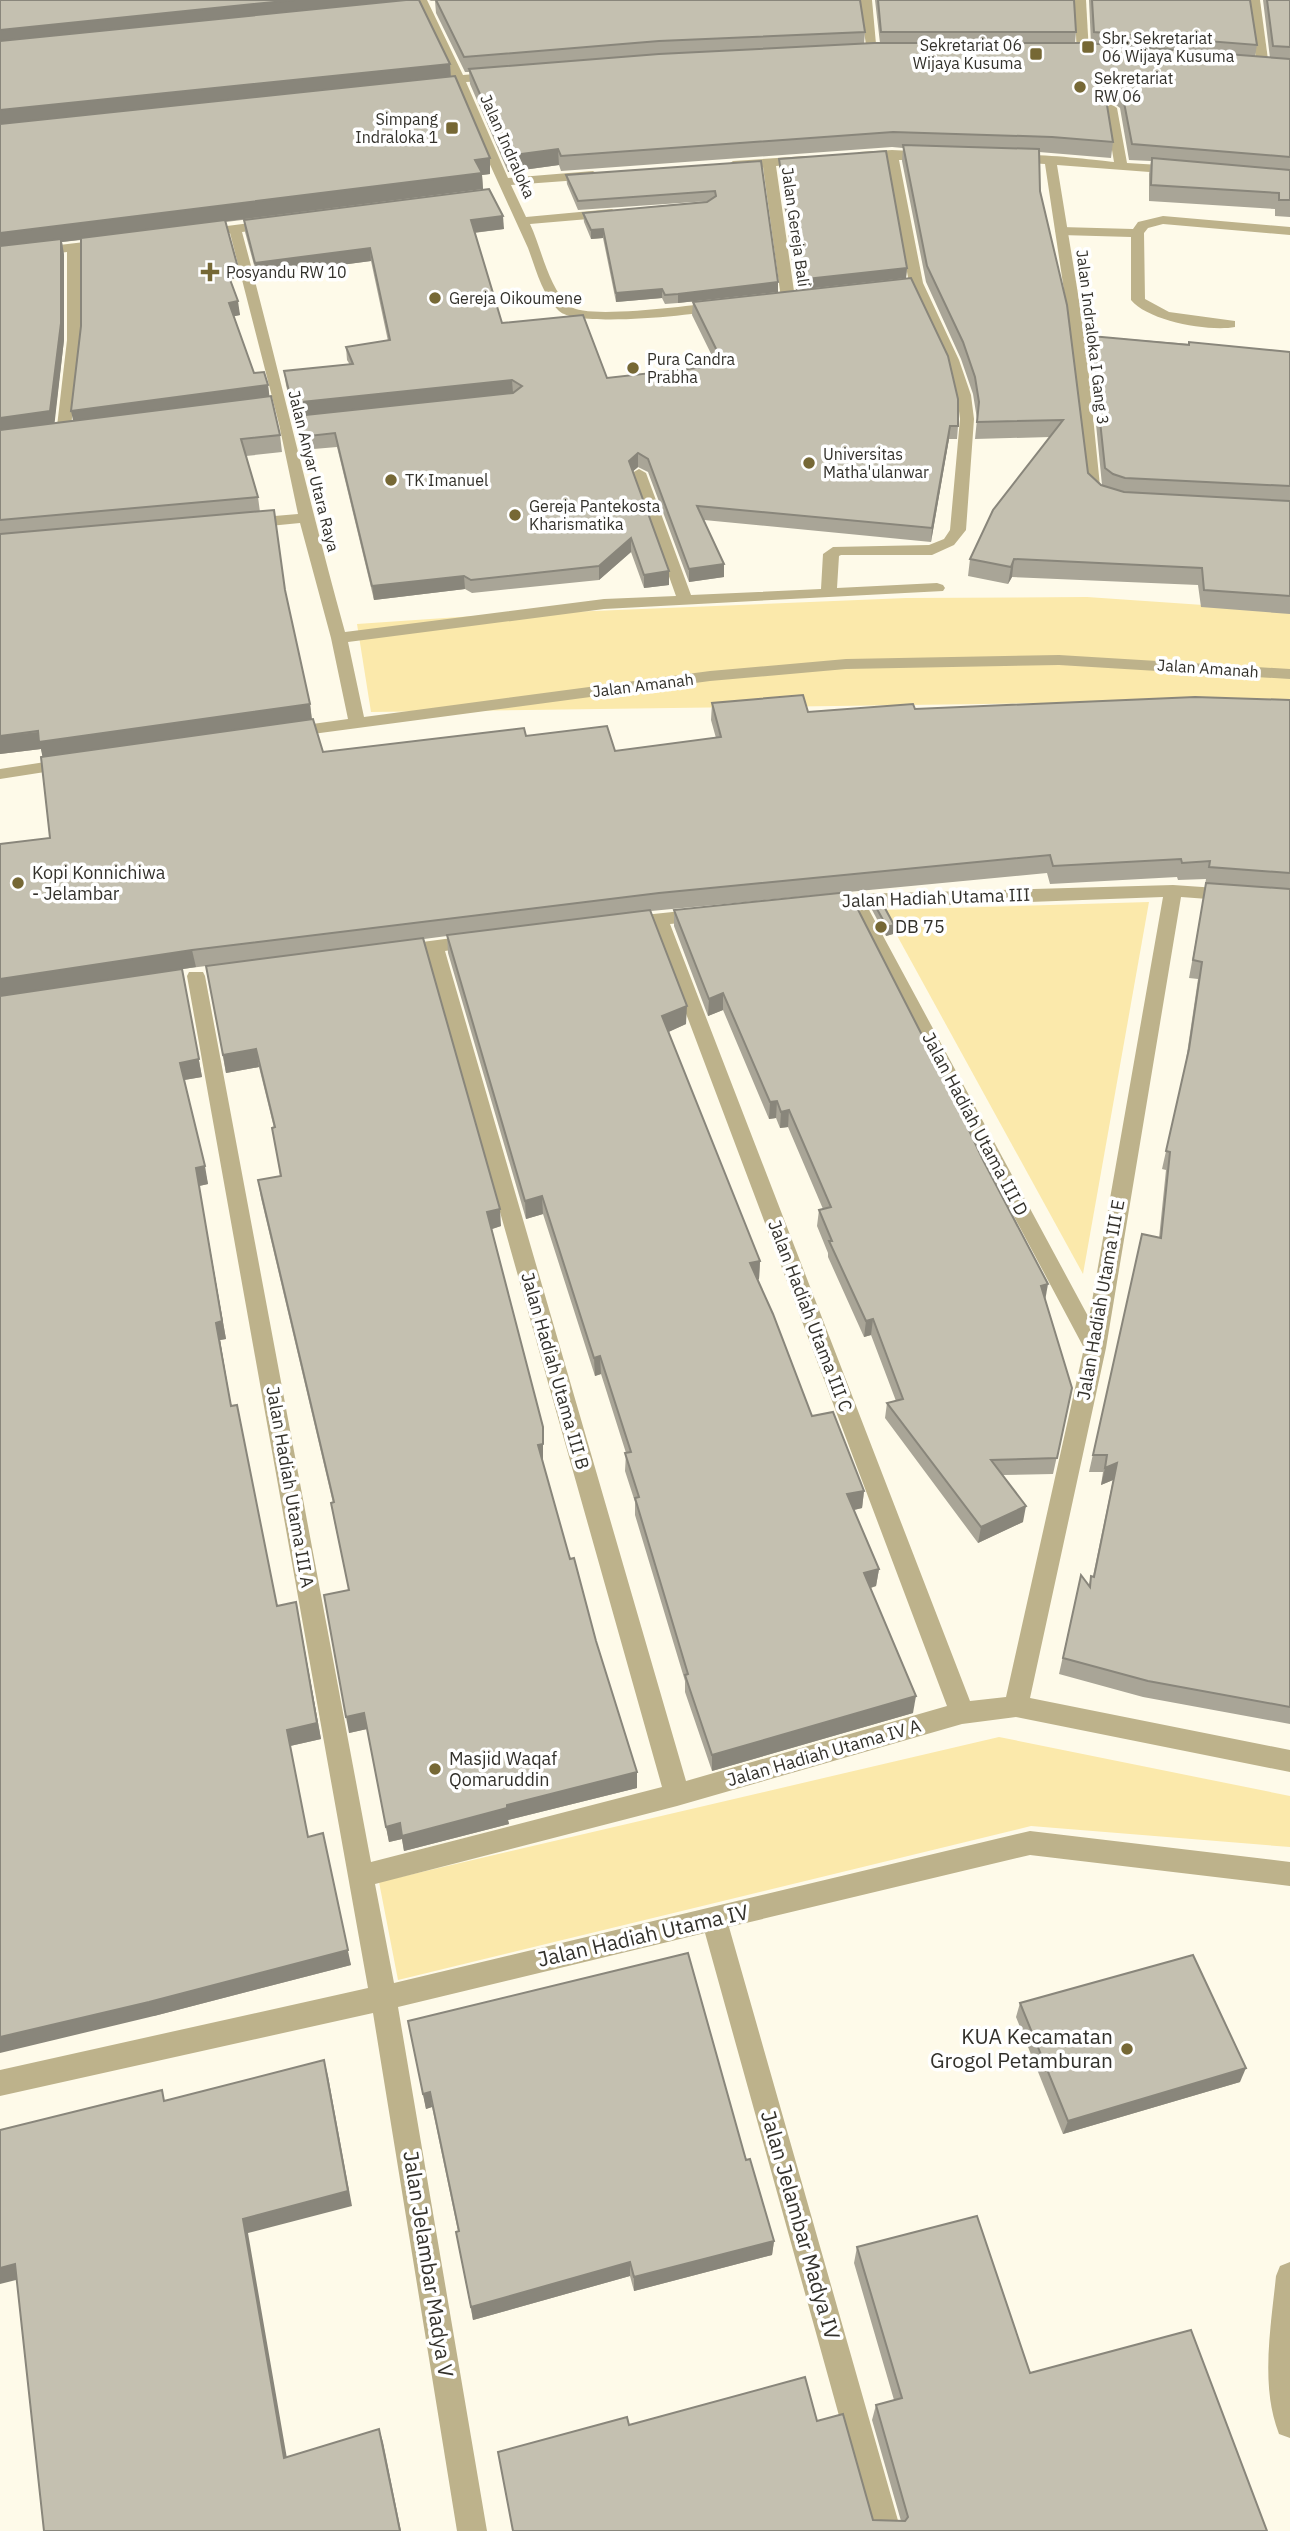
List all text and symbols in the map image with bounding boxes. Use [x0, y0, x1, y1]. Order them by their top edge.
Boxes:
place label: Sbr. Sekretariat 06 Wijaya Kusuma [1102, 28, 1235, 66]
place label: Sekretariat 06 Wijaya Kusuma [913, 35, 1022, 73]
marker: Sbr. Sekretariat 06 Wijaya Kusuma [1080, 39, 1096, 55]
marker: Sekretariat 06 Wijaya Kusuma [1028, 46, 1044, 62]
place label: Sekretariat RW 06 [1094, 68, 1173, 106]
marker: Sekretariat RW 06 [1072, 79, 1088, 95]
street label: Jalan Indraloka [476, 91, 540, 202]
place label: Simpang Indraloka 1 [355, 109, 439, 147]
marker: Simpang Indraloka 1 [444, 120, 460, 136]
street label: Jalan Gereja Bali [778, 166, 814, 288]
street label: Jalan Indraloka I Gang 3 [1072, 248, 1114, 426]
marker: Posyandu RW 10 [200, 262, 220, 282]
place label: Posyandu RW 10 [226, 262, 347, 282]
place label: Gereja Oikoumene [449, 288, 582, 308]
marker: Gereja Oikoumene [427, 290, 443, 306]
place label: Pura Candra Prabha [647, 349, 736, 387]
marker: Pura Candra Prabha [625, 360, 641, 376]
street label: Jalan Anyar Utara Raya [284, 388, 344, 554]
place label: Universitas Matha'ulanwar [823, 444, 929, 482]
marker: Universitas Matha'ulanwar [801, 455, 817, 471]
place label: TK Imanuel [405, 470, 488, 490]
marker: TK Imanuel [383, 472, 399, 488]
place label: Gereja Pantekosta Kharismatika [529, 496, 661, 534]
marker: Gereja Pantekosta Kharismatika [507, 507, 523, 523]
street label: Jalan Amanah [1156, 654, 1260, 682]
street label: Jalan Amanah [591, 669, 695, 701]
place label: Kopi Konnichiwa - Jelambar [32, 861, 166, 905]
marker: Kopi Konnichiwa - Jelambar [10, 875, 26, 891]
street label: Jalan Hadiah Utama III [841, 883, 1031, 912]
place label: DB 75 [895, 915, 945, 938]
marker: DB 75 [873, 919, 889, 935]
street label: Jalan Hadiah Utama III D [917, 1028, 1034, 1220]
street label: Jalan Hadiah Utama III E [1072, 1198, 1129, 1402]
street label: Jalan Hadiah Utama III C [763, 1217, 858, 1415]
street label: Jalan Hadiah Utama III B [516, 1269, 595, 1472]
street label: Jalan Hadiah Utama III A [261, 1384, 320, 1590]
street label: Jalan Hadiah Utama IV A [724, 1714, 924, 1791]
place label: Masjid Waqaf Qomaruddin [449, 1747, 557, 1791]
marker: Masjid Waqaf Qomaruddin [427, 1761, 443, 1777]
street label: Jalan Hadiah Utama IV [534, 1897, 751, 1973]
place label: KUA Kecamatan Grogol Petamburan [930, 2022, 1113, 2074]
marker: KUA Kecamatan Grogol Petamburan [1119, 2041, 1135, 2057]
street label: Jalan Jelambar Madya IV [755, 2107, 847, 2343]
street label: Jalan Jelambar Madya V [397, 2149, 461, 2379]

